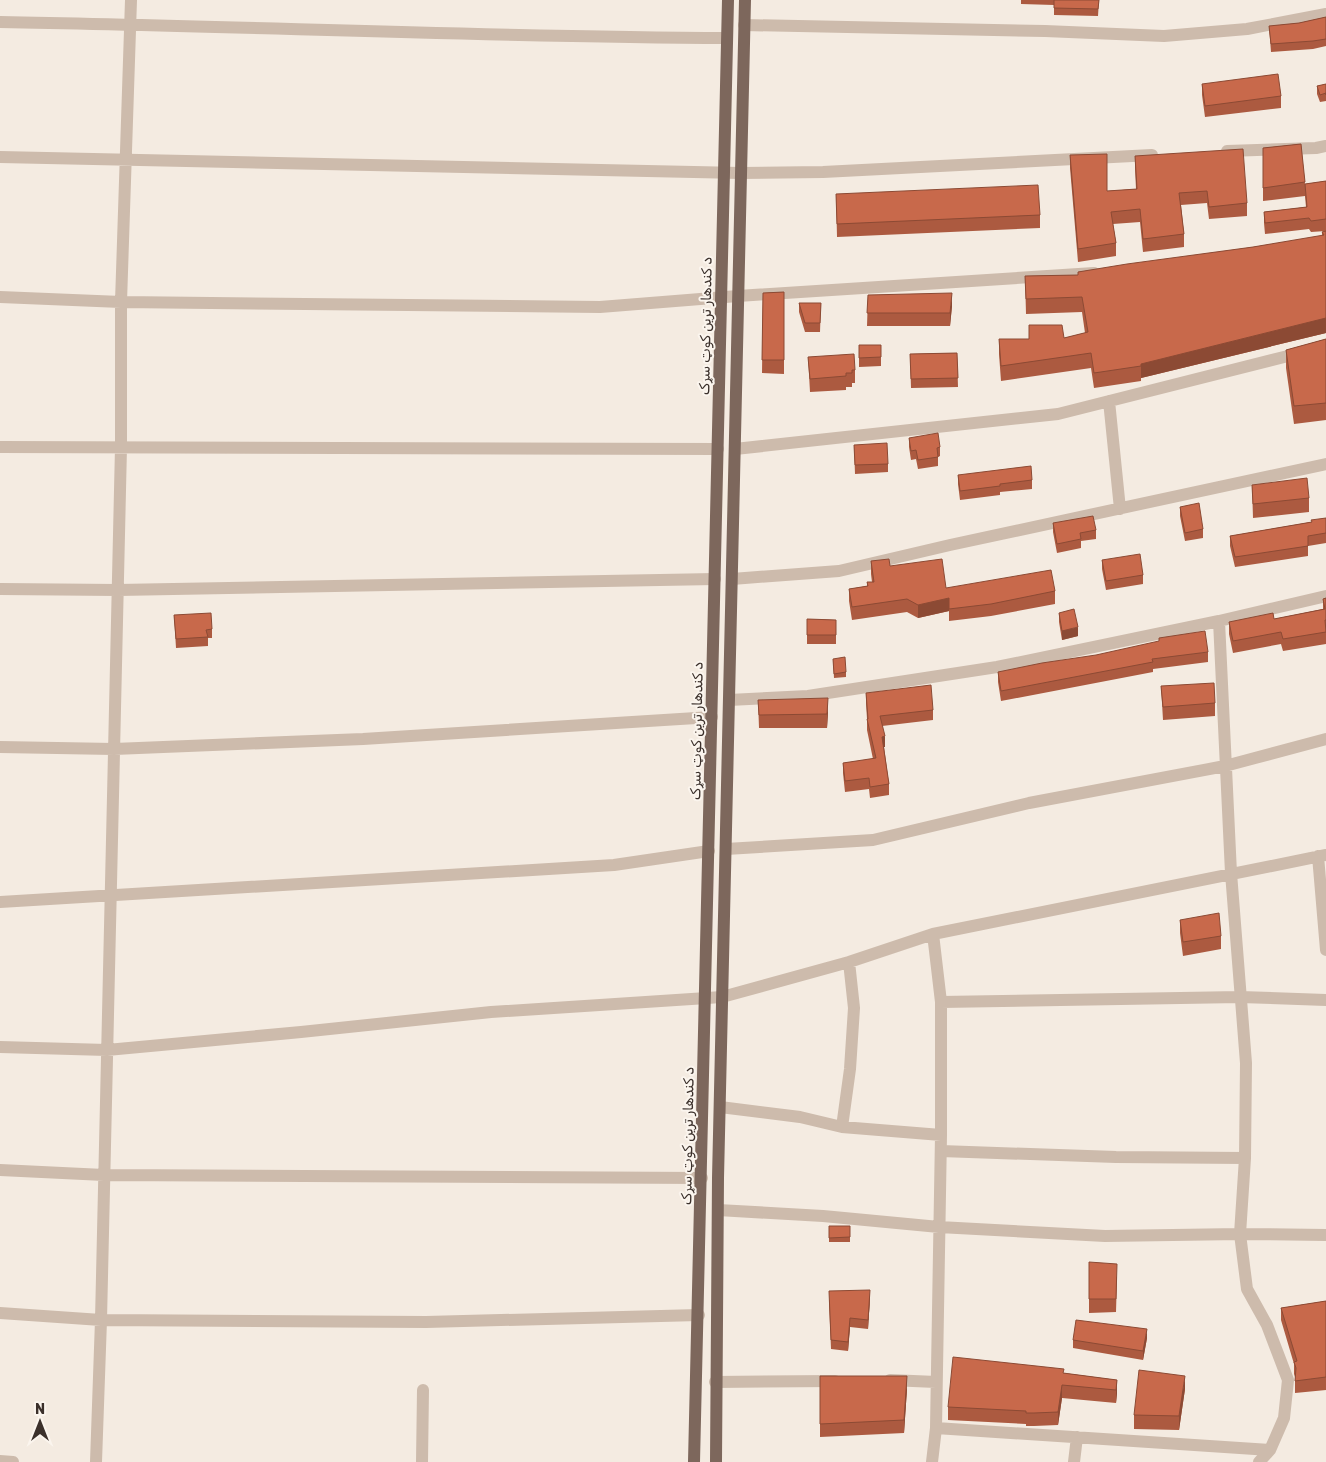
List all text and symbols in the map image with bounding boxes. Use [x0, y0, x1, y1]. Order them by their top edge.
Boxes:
street label: د کندهار ترين کوټ سړک [696, 257, 716, 395]
street label: د کندهار ترين کوټ سړک [687, 662, 707, 800]
street label: د کندهار ترين کوټ سړک [678, 1067, 698, 1205]
north arrow [15, 1397, 65, 1447]
text: N [35, 1401, 45, 1418]

